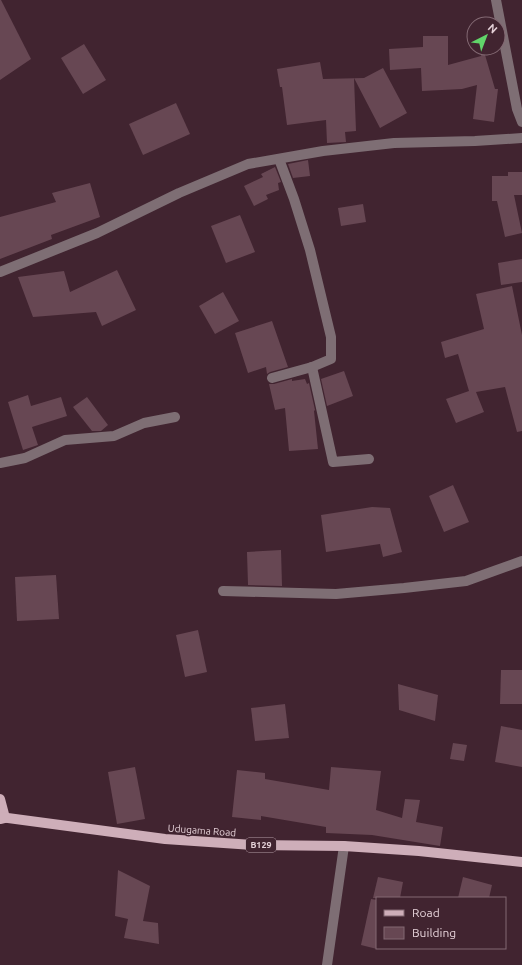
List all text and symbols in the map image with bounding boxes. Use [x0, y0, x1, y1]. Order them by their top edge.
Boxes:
north arrow [466, 16, 506, 56]
text: N [486, 21, 500, 36]
street label: Udugama Road [167, 823, 237, 838]
road number: B129 [246, 838, 276, 852]
legend [376, 897, 506, 949]
text: Road [412, 906, 440, 919]
text: Building [412, 926, 456, 939]

